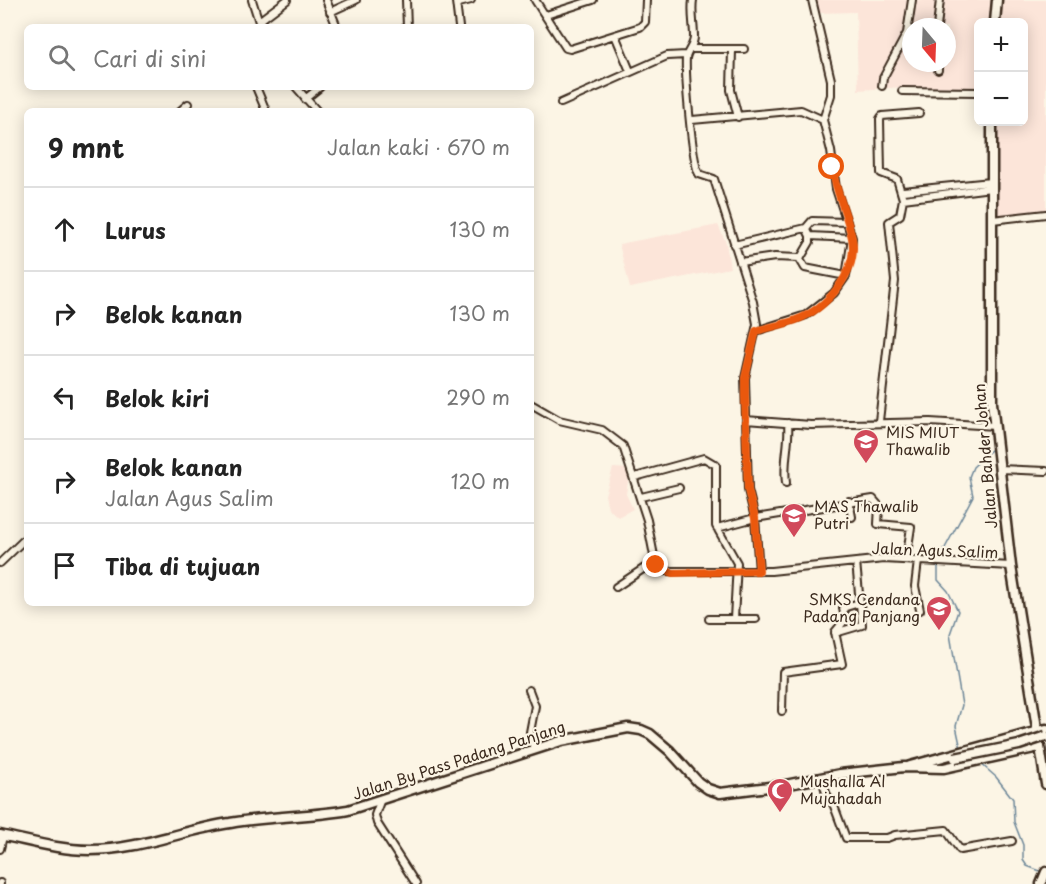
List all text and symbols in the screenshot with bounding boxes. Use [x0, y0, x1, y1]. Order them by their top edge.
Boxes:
north arrow [902, 18, 956, 72]
map controls [974, 18, 1028, 126]
button: + [974, 18, 1028, 72]
search box [24, 24, 534, 90]
icon: search [45, 41, 78, 74]
text: Cari di sini [93, 41, 206, 74]
button: − [974, 72, 1028, 126]
text: 9 mnt [48, 128, 124, 167]
text: Jalan kaki · 670 m [327, 132, 510, 162]
route start [818, 153, 844, 179]
icon: ahead [48, 213, 81, 246]
text: Lurus [105, 213, 166, 246]
text: 130 m [450, 214, 510, 244]
icon: right [48, 297, 81, 330]
text: Belok kanan [105, 297, 242, 330]
text: 130 m [450, 298, 510, 328]
icon: left [48, 381, 81, 414]
text: Belok kiri [105, 381, 209, 414]
text: 290 m [446, 382, 510, 412]
street label: Jalan Bahder Johan [967, 383, 1002, 530]
place label: MIS MIUT Thawalib [886, 420, 960, 460]
school or university icon: MIS MIUT Thawalib [851, 427, 881, 465]
text: Belok kanan [105, 450, 242, 483]
icon: right [48, 465, 81, 498]
text: 120 m [451, 466, 510, 496]
text: Jalan Agus Salim [105, 483, 274, 513]
place label: MAS Thawalib Putri [814, 494, 919, 534]
school or university icon: MAS Thawalib Putri [779, 501, 809, 539]
street label: Jalan Agus Salim [871, 536, 999, 563]
icon: arrive [48, 549, 81, 582]
text: Tiba di tujuan [105, 549, 260, 582]
route end [642, 551, 668, 577]
place label: SMKS Cendana Padang Panjang [803, 587, 921, 627]
school or university icon: SMKS Cendana Padang Panjang [924, 594, 954, 632]
street label: Jalan By Pass Padang Panjang [349, 714, 568, 805]
place label: Mushalla Al Mujahadah [800, 769, 885, 809]
mosque icon: Mushalla Al Mujahadah [765, 776, 795, 814]

